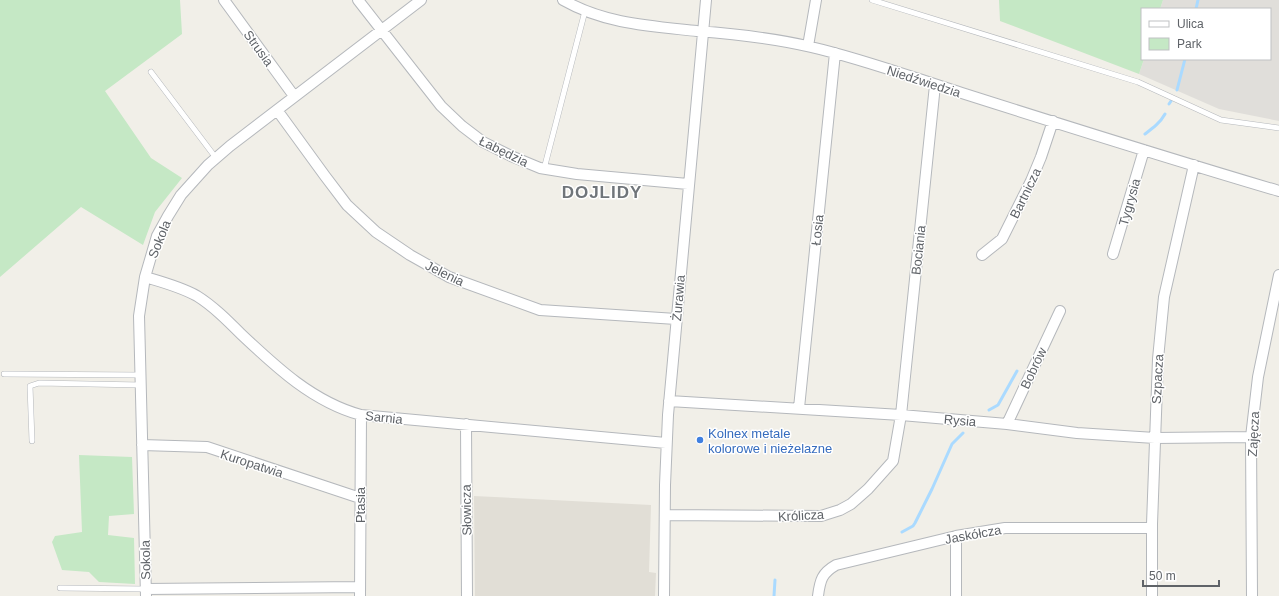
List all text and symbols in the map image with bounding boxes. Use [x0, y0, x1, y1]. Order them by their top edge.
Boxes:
legend [1141, 8, 1271, 60]
text: Ulica [1177, 17, 1204, 31]
street label: Strusia [241, 28, 277, 70]
text: Park [1177, 37, 1203, 51]
street label: Niedźwiedzia [885, 63, 963, 101]
street label: Łabędzia [477, 133, 531, 170]
street label: Bartnicza [1007, 165, 1044, 221]
street label: Tygrysia [1116, 176, 1144, 227]
district label: DOJLIDY [562, 183, 642, 202]
street label: Łosia [808, 213, 827, 246]
street label: Sokola [145, 217, 174, 260]
street label: Bociania [908, 224, 929, 276]
street label: Jelenia [423, 258, 467, 290]
street label: Żurawia [669, 274, 688, 322]
street label: Bobrów [1017, 345, 1050, 391]
street label: Szpacza [1149, 353, 1166, 404]
street label: Sarnia [364, 408, 404, 427]
street label: Zajęcza [1245, 410, 1262, 457]
street label: Rysia [943, 412, 978, 429]
place label: Kolnex metale kolorowe i nieżelazne [708, 426, 832, 456]
marker: Kolnex metale kolorowe i nieżelazne [695, 435, 705, 445]
street label: Kuropatwia [219, 446, 286, 481]
street label: Słowicza [459, 483, 474, 536]
street label: Ptasia [353, 486, 368, 523]
street label: Królicza [778, 507, 825, 524]
street label: Jaskółcza [944, 522, 1003, 547]
street label: Sokola [138, 539, 153, 580]
scale bar [1143, 562, 1219, 588]
text: 50 m [1149, 569, 1176, 583]

